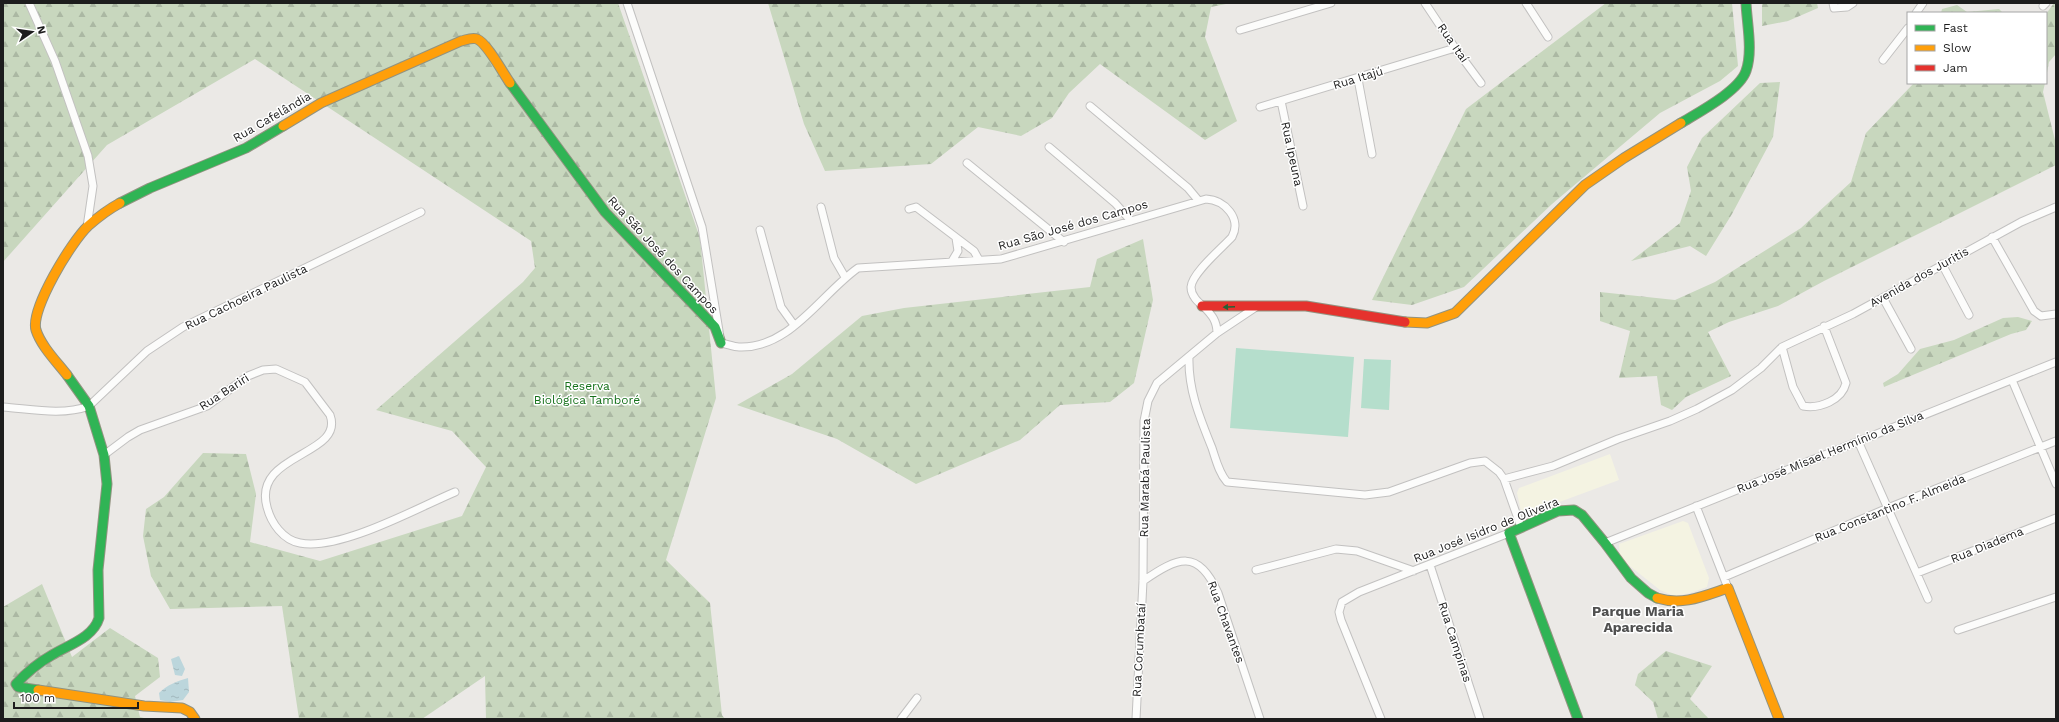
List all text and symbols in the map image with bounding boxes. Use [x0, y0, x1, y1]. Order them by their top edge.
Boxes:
north arrow [12, 12, 52, 52]
legend [1907, 12, 2047, 84]
street label: Rua Itaí [1435, 21, 1471, 65]
text: Fast [1943, 21, 1968, 35]
text: N [34, 24, 49, 35]
text: Slow [1943, 41, 1971, 55]
text: Jam [1943, 61, 1968, 75]
street label: Rua Itajú [1331, 64, 1385, 92]
street label: Rua Cafelândia [231, 89, 314, 145]
street label: Rua Ipeuna [1278, 121, 1306, 188]
street label: Rua São José dos Campos [605, 194, 721, 316]
street label: Rua São José dos Campos [997, 197, 1149, 253]
street label: Avenida dos Juritis [1867, 244, 1971, 310]
street label: Rua Cachoeira Paulista [183, 261, 310, 333]
one-way arrow [1222, 304, 1235, 310]
street label: Rua Bariri [196, 371, 252, 413]
park label: Reserva Biológica Tamboré [534, 379, 640, 407]
street label: Rua José Misael Hermínio da Silva [1735, 408, 1926, 496]
street label: Rua Marabá Paulista [1137, 418, 1153, 538]
street label: Rua Constantino F. Almeida [1813, 471, 1968, 545]
street label: Rua José Isidro de Oliveira [1411, 494, 1561, 566]
street label: Rua Diadema [1949, 524, 2026, 566]
street label: Rua Chavantes [1205, 579, 1247, 665]
street label: Rua Campinas [1435, 600, 1475, 684]
street label: Rua Corumbataí [1130, 603, 1148, 697]
district label: Parque Maria Aparecida [1592, 603, 1685, 635]
scale bar [14, 684, 138, 710]
text: 100 m [20, 691, 55, 705]

